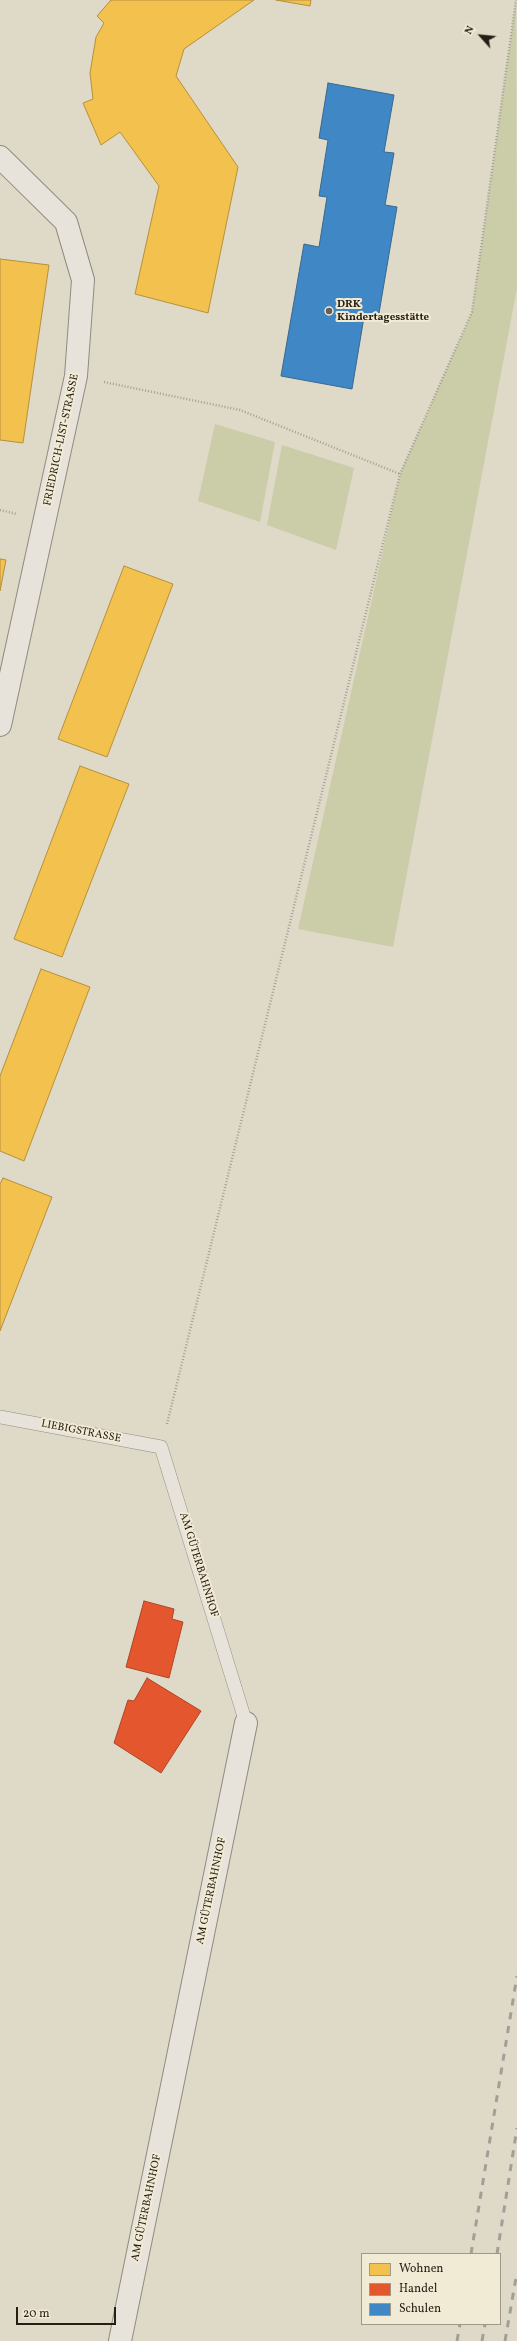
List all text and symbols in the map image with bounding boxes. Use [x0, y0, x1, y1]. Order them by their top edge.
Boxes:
north arrow [461, 16, 501, 56]
text: N [461, 23, 478, 37]
place label: DRK Kindertagesstätte [337, 298, 429, 324]
marker: DRK Kindertagesstätte [324, 306, 334, 316]
street label: FRIEDRICH-LIST-STRASSE [42, 373, 82, 507]
street label: LIEBIGSTRASSE [40, 1418, 122, 1446]
street label: AM GÜTERBAHNHOF [176, 1511, 220, 1619]
street label: AM GÜTERBAHNHOF [194, 1836, 230, 1946]
street label: AM GÜTERBAHNHOF [129, 2153, 165, 2263]
legend [361, 2253, 501, 2325]
text: Wohnen [399, 2261, 444, 2277]
text: Handel [399, 2281, 437, 2297]
scale bar [18, 2299, 118, 2325]
text: Schulen [399, 2301, 441, 2317]
text: 20 m [23, 2306, 50, 2322]

